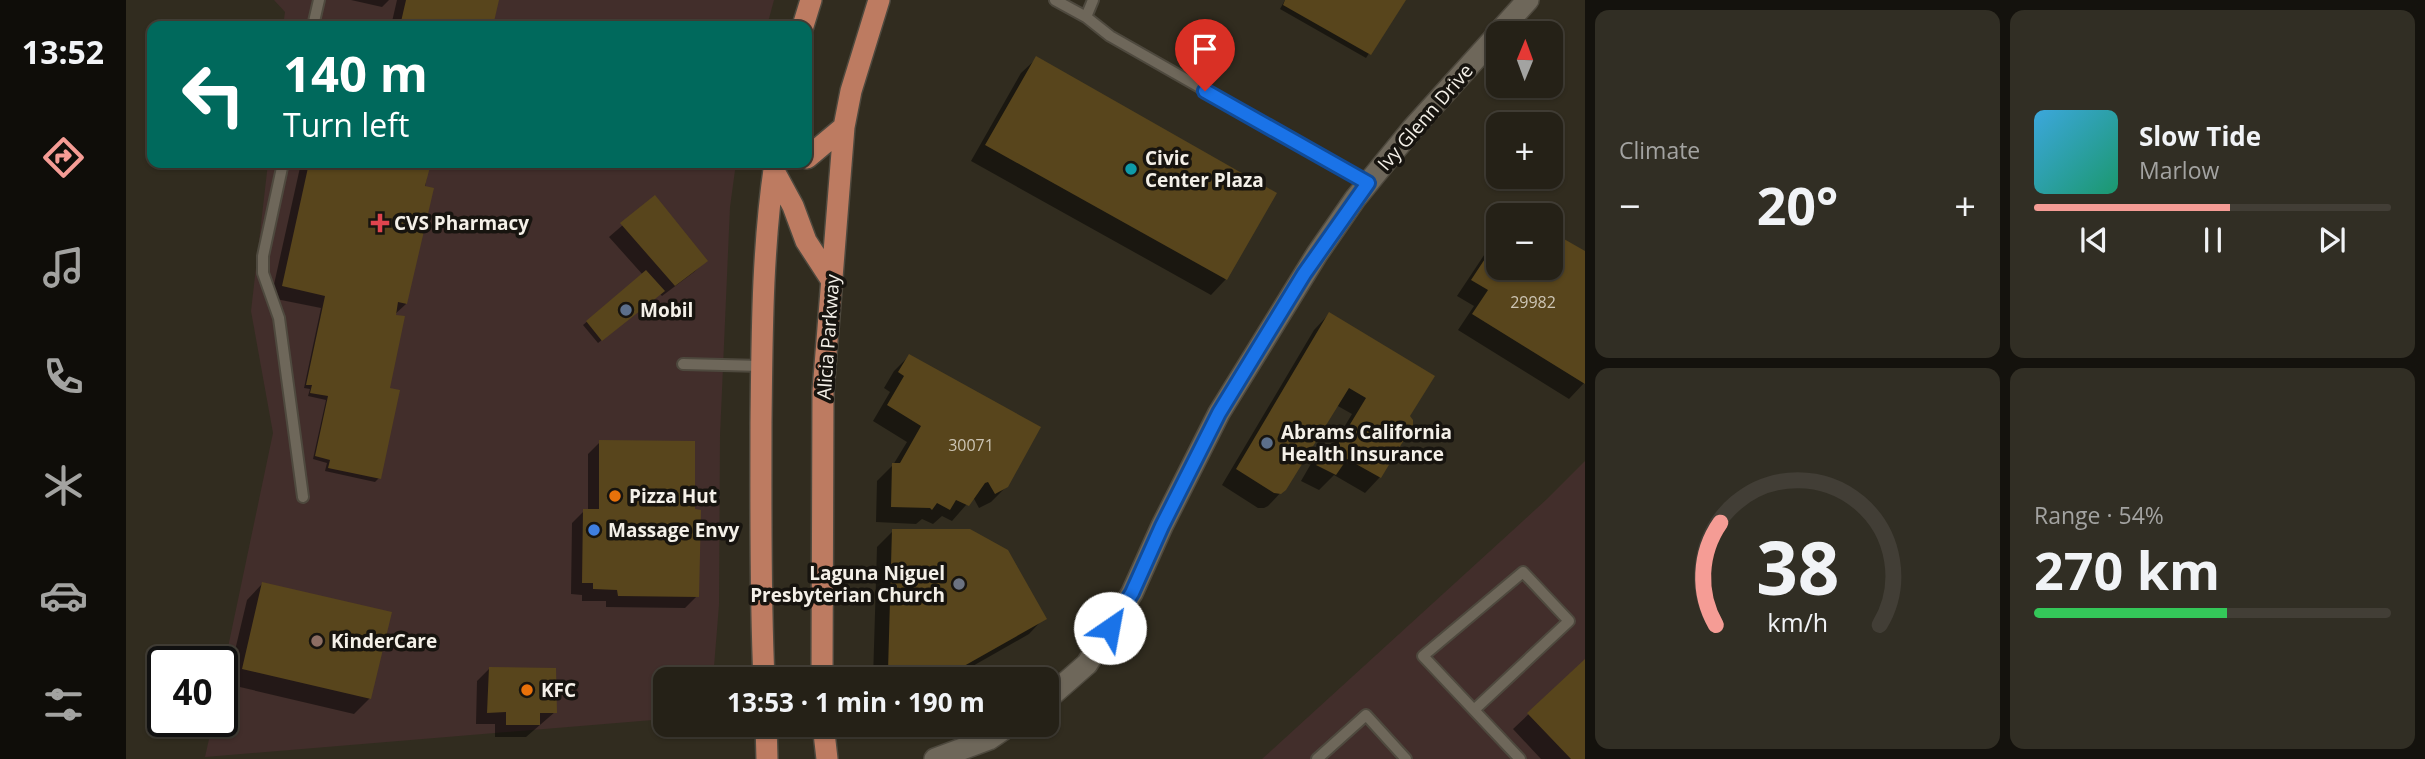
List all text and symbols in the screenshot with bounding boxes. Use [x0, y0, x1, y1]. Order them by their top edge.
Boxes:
pin [1175, 19, 1235, 91]
north arrow [1486, 21, 1563, 98]
map controls [1486, 21, 1563, 280]
text: 13:52 [22, 30, 104, 73]
icon: arrive [1186, 30, 1224, 68]
text: 140 m [283, 40, 428, 106]
icon: left [168, 49, 259, 140]
street label: Ivy Glenn Drive [1371, 58, 1479, 176]
text: Turn left [283, 103, 409, 146]
button: + [1486, 112, 1563, 189]
text: Slow Tide [2139, 118, 2261, 154]
icon: directions [39, 133, 88, 182]
text: Climate [1619, 134, 1700, 166]
place label: Civic Center Plaza [1145, 145, 1264, 193]
text: Marlow [2139, 154, 2219, 186]
marker: Civic Center Plaza [1123, 161, 1139, 177]
text: 20° [1757, 169, 1838, 240]
text: − [1619, 179, 1641, 231]
text: + [1954, 179, 1976, 231]
button: − [1486, 203, 1563, 280]
place label: CVS Pharmacy [394, 210, 529, 236]
marker: CVS Pharmacy [372, 215, 388, 231]
icon: previous [2075, 221, 2113, 259]
icon: pause [2194, 221, 2232, 259]
icon: next [2313, 221, 2351, 259]
icon: music [39, 243, 88, 292]
street label: Alicia Parkway [811, 273, 845, 401]
house number: 29982 [1510, 291, 1556, 313]
place label: Mobil [640, 297, 693, 323]
marker: Mobil [618, 302, 634, 318]
icon: phone [39, 352, 88, 401]
place label: Abrams California Health Insurance [1281, 419, 1452, 467]
house number: 30071 [948, 434, 994, 456]
marker: Abrams California Health Insurance [1259, 435, 1275, 451]
icon: climate [39, 461, 88, 510]
place label: Pizza Hut [629, 483, 717, 509]
marker: Pizza Hut [607, 488, 623, 504]
text: Range · 54% [2034, 499, 2164, 531]
place label: Massage Envy [608, 517, 740, 543]
text: 38 [1756, 517, 1839, 616]
marker: Massage Envy [586, 522, 602, 538]
text: 270 km [2034, 534, 2220, 605]
place label: Laguna Niguel Presbyterian Church [750, 560, 945, 608]
icon: car [39, 571, 88, 620]
marker: Laguna Niguel Presbyterian Church [951, 576, 967, 592]
position arrow [1073, 591, 1147, 665]
text: km/h [1767, 604, 1828, 638]
place label: KinderCare [331, 628, 437, 654]
marker: KinderCare [309, 633, 325, 649]
speed limit sign: 40 [147, 646, 238, 737]
place label: KFC [541, 677, 576, 703]
icon: filters [39, 680, 88, 729]
marker: KFC [519, 682, 535, 698]
text: 13:53 · 1 min · 190 m [727, 684, 985, 720]

